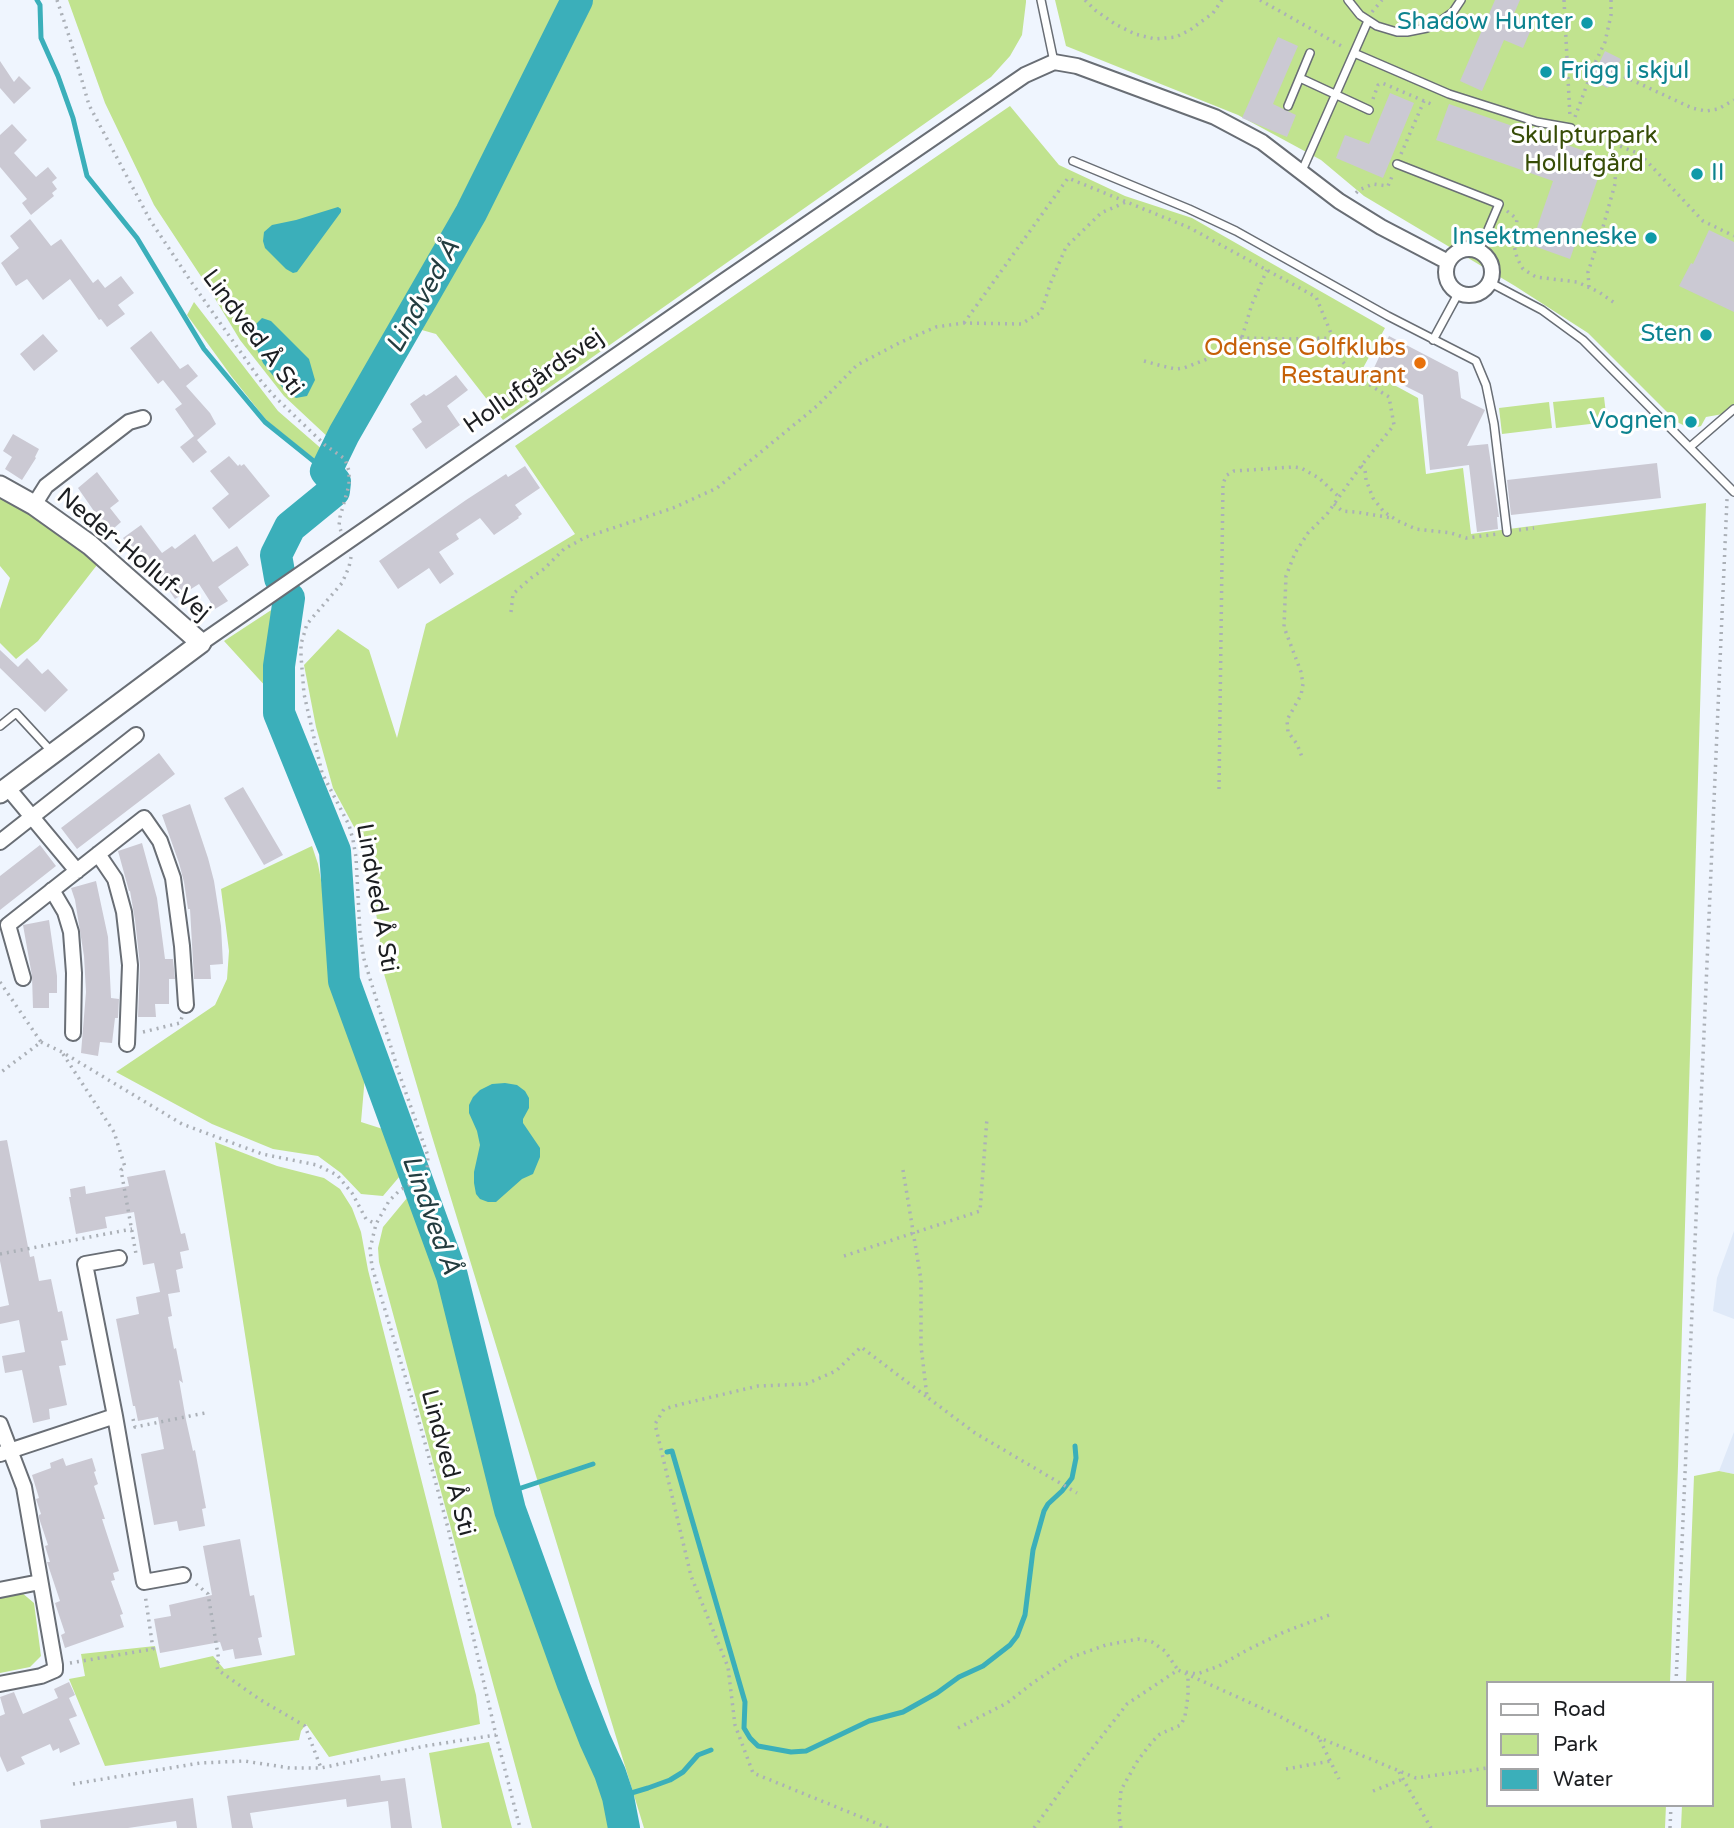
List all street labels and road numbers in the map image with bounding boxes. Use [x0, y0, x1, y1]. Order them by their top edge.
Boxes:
street label: Lindved Å Sti [195, 264, 309, 402]
street label: Hollufgårdsvej [459, 323, 609, 441]
street label: Neder-Holluf-Vej [50, 482, 216, 628]
street label: Lindved Å Sti [349, 821, 403, 975]
street label: Lindved Å Sti [414, 1387, 480, 1539]

